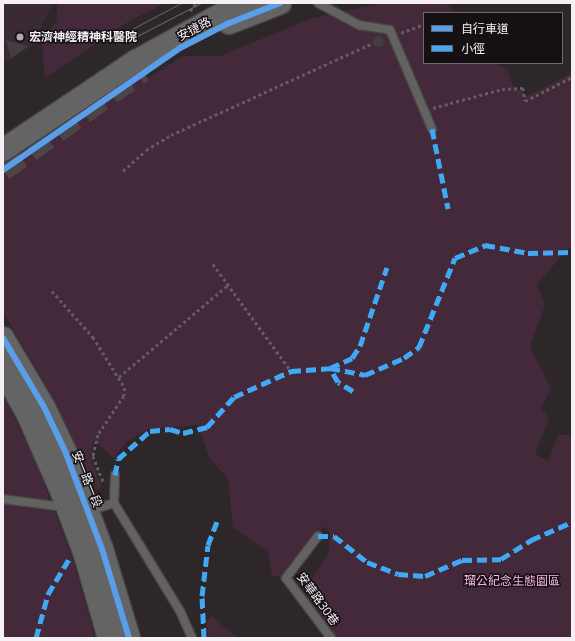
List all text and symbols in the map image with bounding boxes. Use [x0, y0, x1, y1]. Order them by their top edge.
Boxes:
legend [423, 12, 563, 64]
street label: 安捷路 [175, 14, 213, 44]
text: 自行車道 [461, 20, 509, 37]
place label: 宏濟神經精神科醫院 [29, 30, 137, 44]
marker: 宏濟神經精神科醫院 [14, 31, 26, 43]
text: 小徑 [461, 40, 485, 57]
street label: 安一路一段 [69, 448, 105, 510]
street label: 安華路30巷 [294, 570, 342, 628]
park label: 瑠公紀念生態園區 [464, 574, 560, 588]

